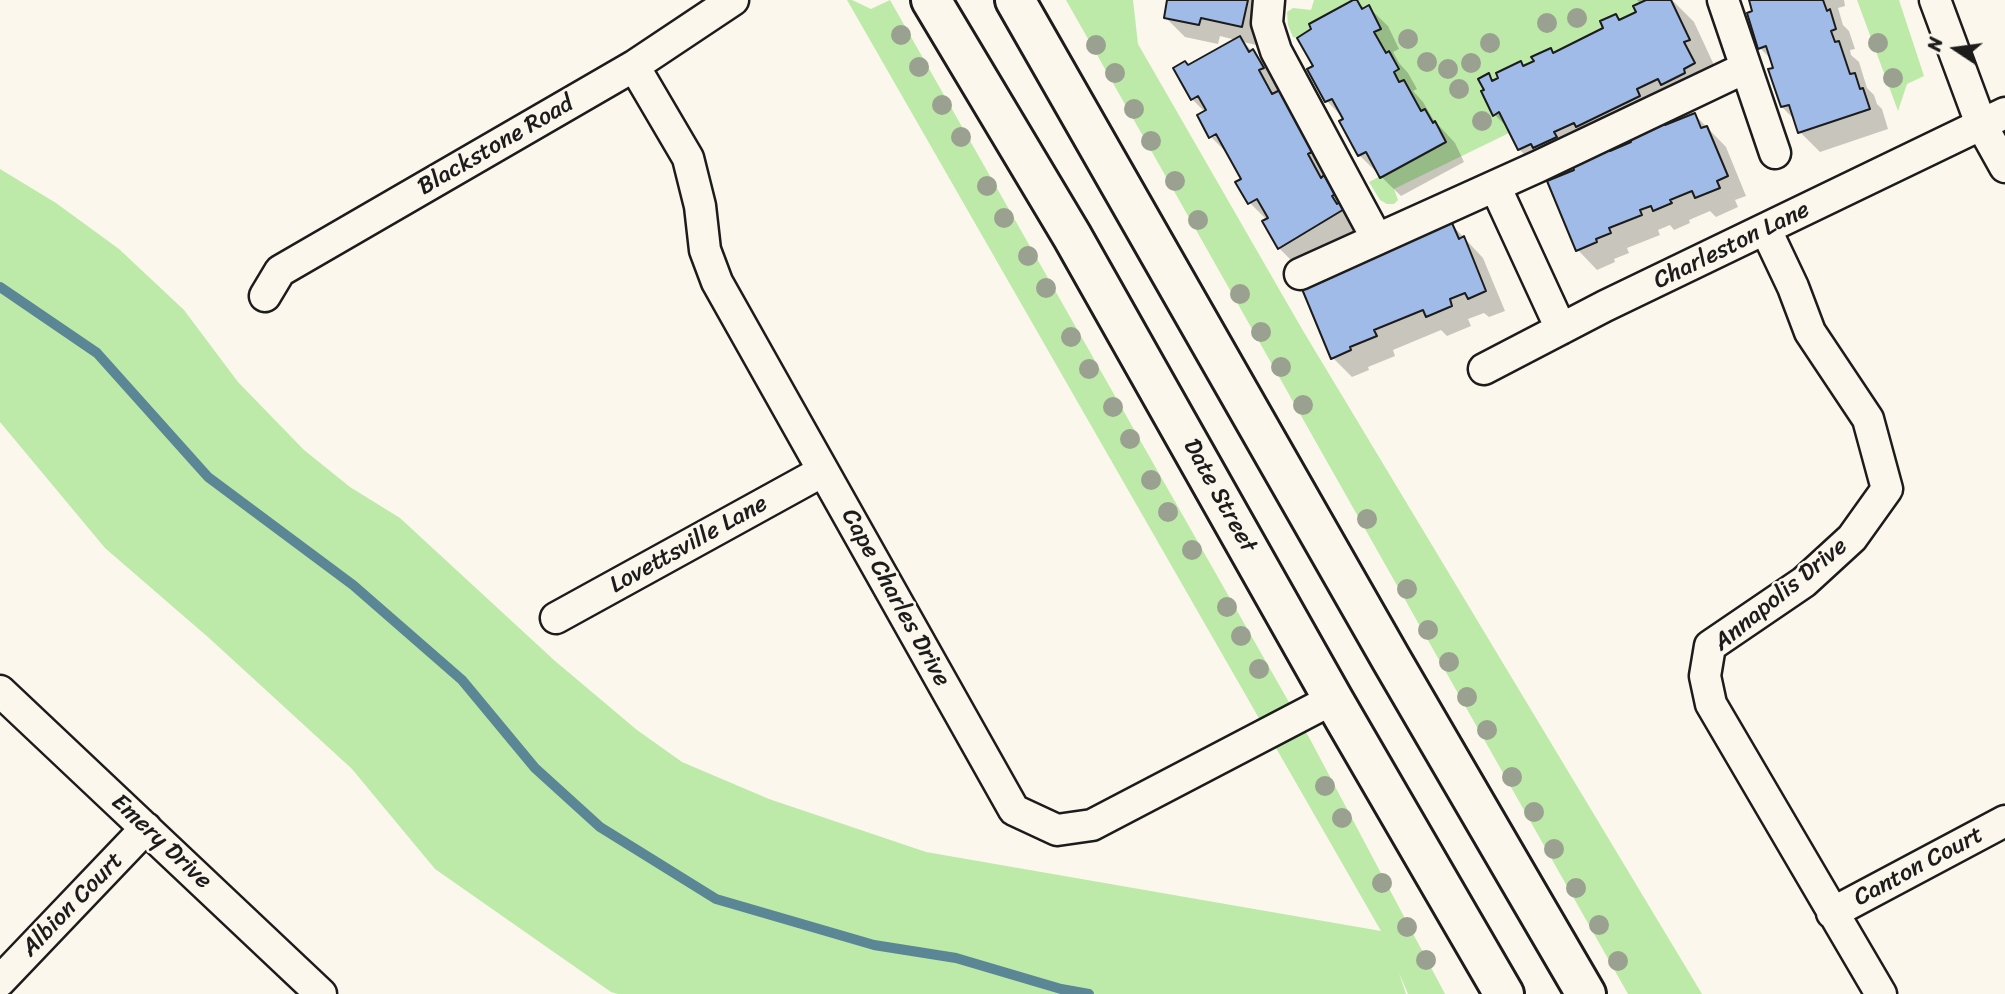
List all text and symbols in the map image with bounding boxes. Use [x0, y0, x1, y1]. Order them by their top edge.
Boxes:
north arrow [1921, 14, 1991, 84]
text: N [1917, 34, 1953, 54]
street label: Blackstone Road [413, 90, 579, 202]
street label: Charleston Lane [1649, 196, 1815, 296]
street label: Date Street [1176, 434, 1262, 558]
street label: Lovettsville Lane [605, 490, 773, 600]
street label: Cape Charles Drive [834, 504, 956, 692]
street label: Annapolis Drive [1708, 532, 1854, 658]
street label: Emery Drive [105, 788, 217, 896]
street label: Canton Court [1849, 821, 1989, 913]
street label: Albion Court [16, 847, 130, 963]

